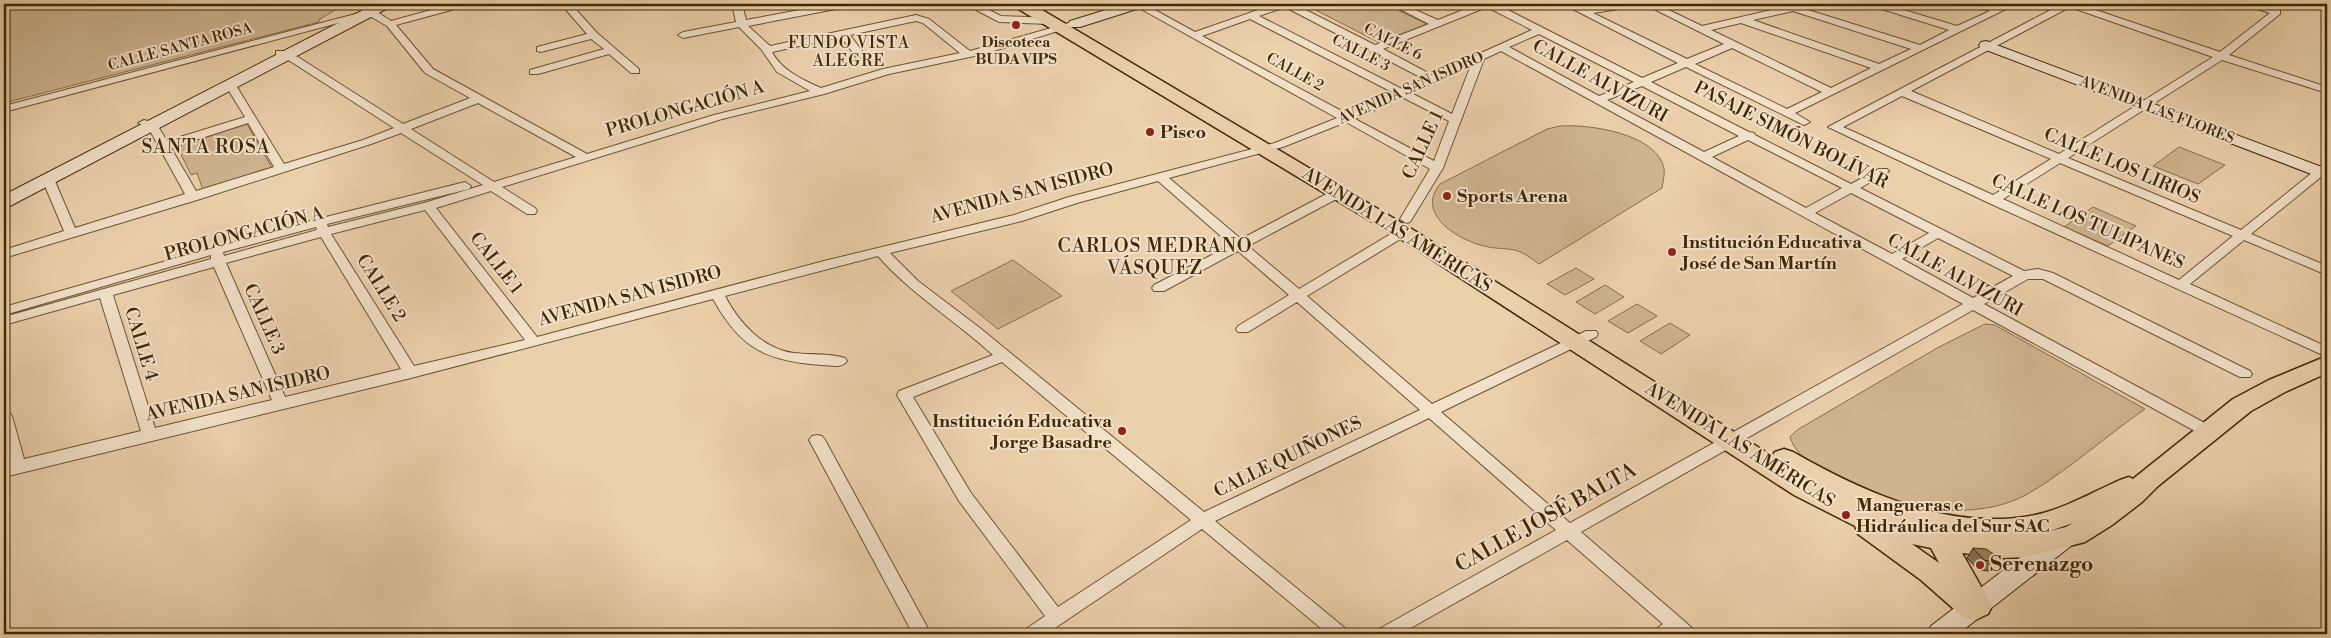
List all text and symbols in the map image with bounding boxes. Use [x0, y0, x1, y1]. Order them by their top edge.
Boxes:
street label: CALLE SANTA ROSA [106, 18, 255, 75]
marker: Discoteca BUDA VIPS [1010, 19, 1022, 31]
street label: CALLE 6 [1360, 19, 1426, 65]
street label: CALLE 3 [1329, 30, 1393, 76]
district label: FUNDO VISTA ALEGRE [788, 33, 910, 71]
place label: Discoteca BUDA VIPS [975, 33, 1057, 69]
street label: CALLE ALVIZURI [1528, 34, 1672, 128]
street label: AVENIDA SAN ISIDRO [1334, 47, 1487, 129]
street label: CALLE 2 [1263, 48, 1327, 96]
street label: AVENIDA LAS FLORES [2076, 71, 2237, 148]
street label: PROLONGACIÓN A [603, 75, 767, 143]
street label: PASAJE SIMÓN BOLÍVAR [1690, 76, 1892, 194]
street label: CALLE 1 [1397, 107, 1449, 183]
place label: Pisco [1160, 121, 1206, 144]
street label: CALLE LOS LIRIOS [2040, 123, 2204, 209]
marker: Pisco [1144, 126, 1156, 138]
district label: SANTA ROSA [141, 135, 271, 159]
street label: AVENIDA SAN ISIDRO [927, 157, 1116, 229]
street label: AVENIDA LAS AMÉRICAS [1297, 162, 1496, 298]
street label: CALLE LOS TULIPANES [1988, 169, 2188, 275]
place label: Sports Arena [1457, 185, 1568, 208]
marker: Sports Arena [1441, 190, 1453, 202]
street label: PROLONGACIÓN A [162, 202, 327, 266]
street label: CALLE 1 [464, 227, 528, 299]
street label: CALLE ALVIZURI [1883, 228, 2027, 322]
place label: Institución Educativa José de San Martín [1679, 231, 1862, 275]
district label: CARLOS MEDRANO VÁSQUEZ [1057, 234, 1253, 280]
marker: Institución Educativa José de San Martín [1666, 246, 1678, 258]
street label: CALLE 2 [351, 250, 411, 326]
street label: AVENIDA SAN ISIDRO [535, 260, 724, 332]
street label: CALLE 3 [238, 280, 290, 358]
street label: CALLE 4 [119, 304, 163, 384]
street label: AVENIDA SAN ISIDRO [142, 362, 333, 427]
street label: AVENIDA LAS AMÉRICAS [1640, 377, 1839, 513]
place label: Institución Educativa Jorge Basadre [932, 410, 1112, 454]
street label: CALLE QUIÑONES [1210, 410, 1366, 503]
marker: Institución Educativa Jorge Basadre [1116, 425, 1128, 437]
street label: CALLE JOSÉ BALTA [1450, 455, 1642, 579]
place label: Mangueras e Hidráulica del Sur SAC [1856, 494, 2049, 538]
marker: Mangueras e Hidráulica del Sur SAC [1840, 509, 1852, 521]
place label: Serenazgo [1990, 552, 2093, 578]
marker: Serenazgo [1974, 559, 1986, 571]

